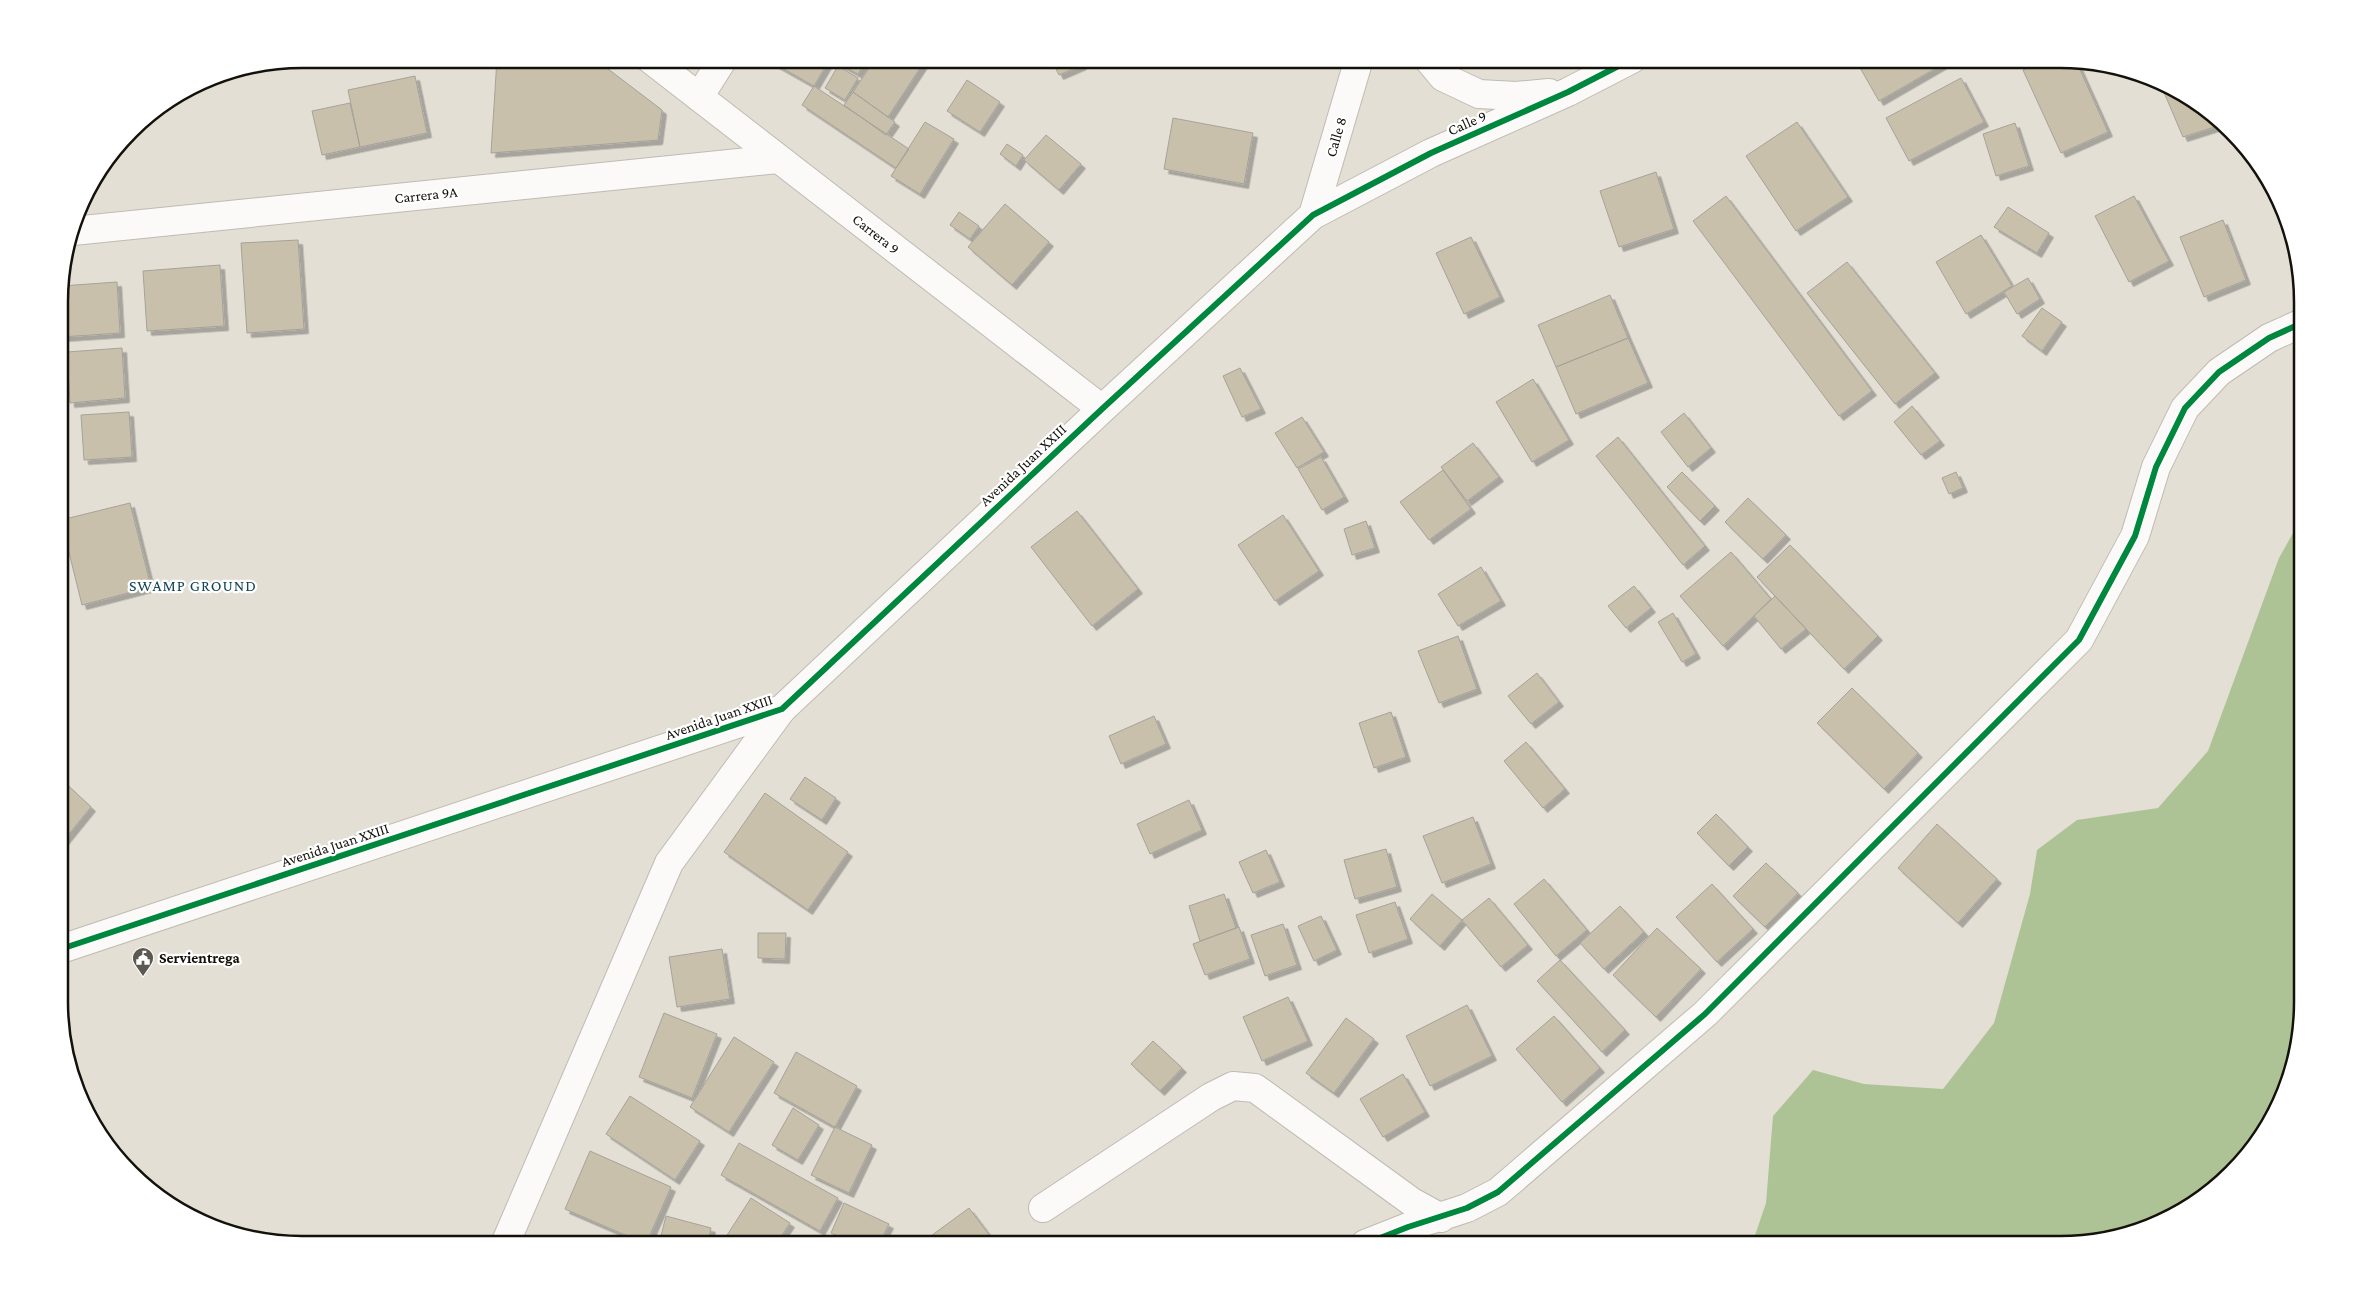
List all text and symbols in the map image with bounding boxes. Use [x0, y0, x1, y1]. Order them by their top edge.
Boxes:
street label: Calle 9 [1445, 107, 1489, 139]
street label: Calle 8 [1323, 115, 1349, 159]
street label: Carrera 9A [394, 184, 459, 206]
street label: Carrera 9 [849, 211, 903, 257]
street label: Avenida Juan XXIII [977, 421, 1070, 510]
district label: SWAMP GROUND [129, 577, 257, 594]
street label: Avenida Juan XXIII [663, 691, 775, 744]
street label: Avenida Juan XXIII [279, 820, 391, 871]
public building icon: Servientrega [131, 946, 155, 977]
place label: Servientrega [159, 950, 240, 966]

